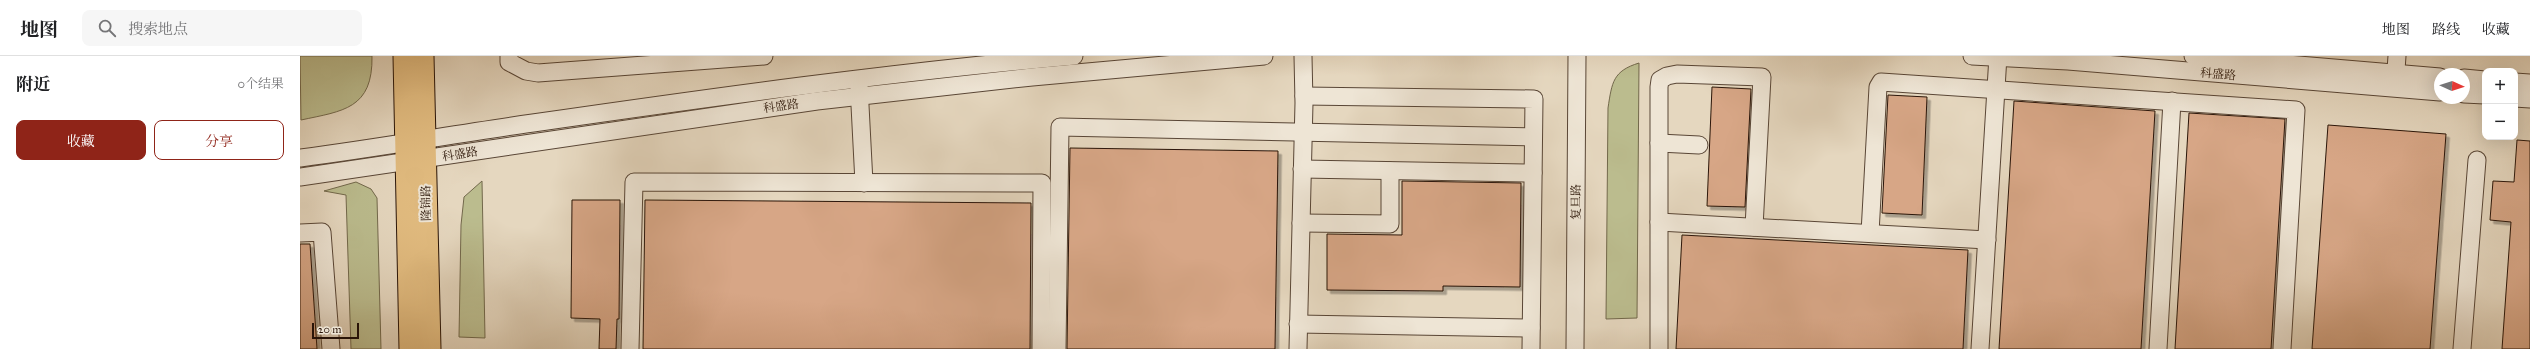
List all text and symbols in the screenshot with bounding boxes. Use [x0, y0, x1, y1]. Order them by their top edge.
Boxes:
search box [82, 10, 362, 46]
icon: search [96, 17, 118, 39]
text: 地图 [20, 18, 58, 41]
text: 搜索地点 [128, 20, 188, 38]
text: 地图 [2382, 21, 2410, 38]
text: 路线 [2432, 21, 2460, 38]
text: 收藏 [2482, 21, 2510, 38]
street label: 科盛路 [2199, 65, 2237, 83]
north arrow [2434, 68, 2470, 104]
map controls [2482, 68, 2518, 140]
button: + [2482, 68, 2518, 104]
text: 附近 [16, 74, 50, 95]
text: 0个结果 [237, 76, 284, 92]
street label: 科盛路 [762, 97, 800, 115]
button: − [2482, 104, 2518, 140]
button: 收藏 [16, 120, 146, 160]
button: 分享 [154, 120, 284, 160]
street label: 科盛路 [441, 144, 479, 164]
street label: 复旦路 [1569, 184, 1583, 220]
street label: 隆锦路 [419, 185, 433, 221]
scale bar [312, 321, 359, 340]
text: 20 m [318, 323, 341, 336]

